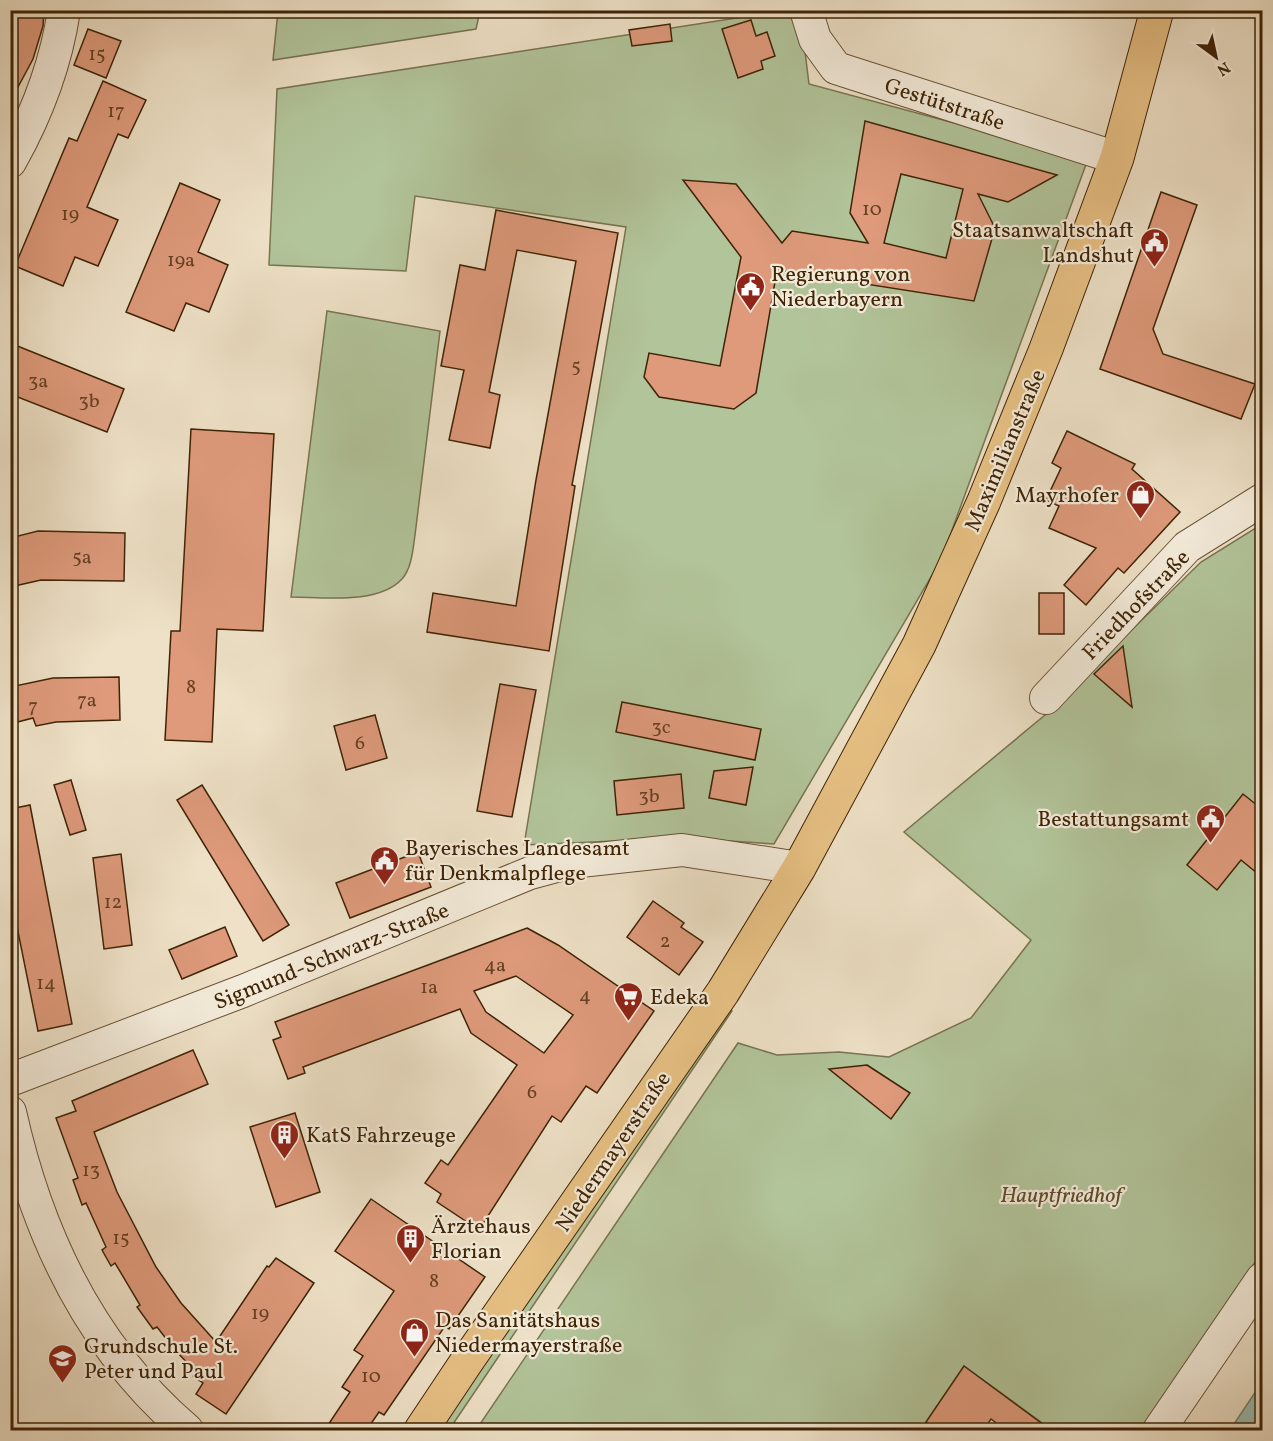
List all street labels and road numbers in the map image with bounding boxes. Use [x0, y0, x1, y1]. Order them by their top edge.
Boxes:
street label: Gestütstraße [880, 71, 1008, 139]
street label: Maximilianstraße [958, 365, 1054, 537]
street label: Friedhofstraße [1076, 543, 1198, 668]
street label: Sigmund-Schwarz-Straße [210, 896, 454, 1019]
street label: Niedermayerstraße [549, 1066, 679, 1239]

